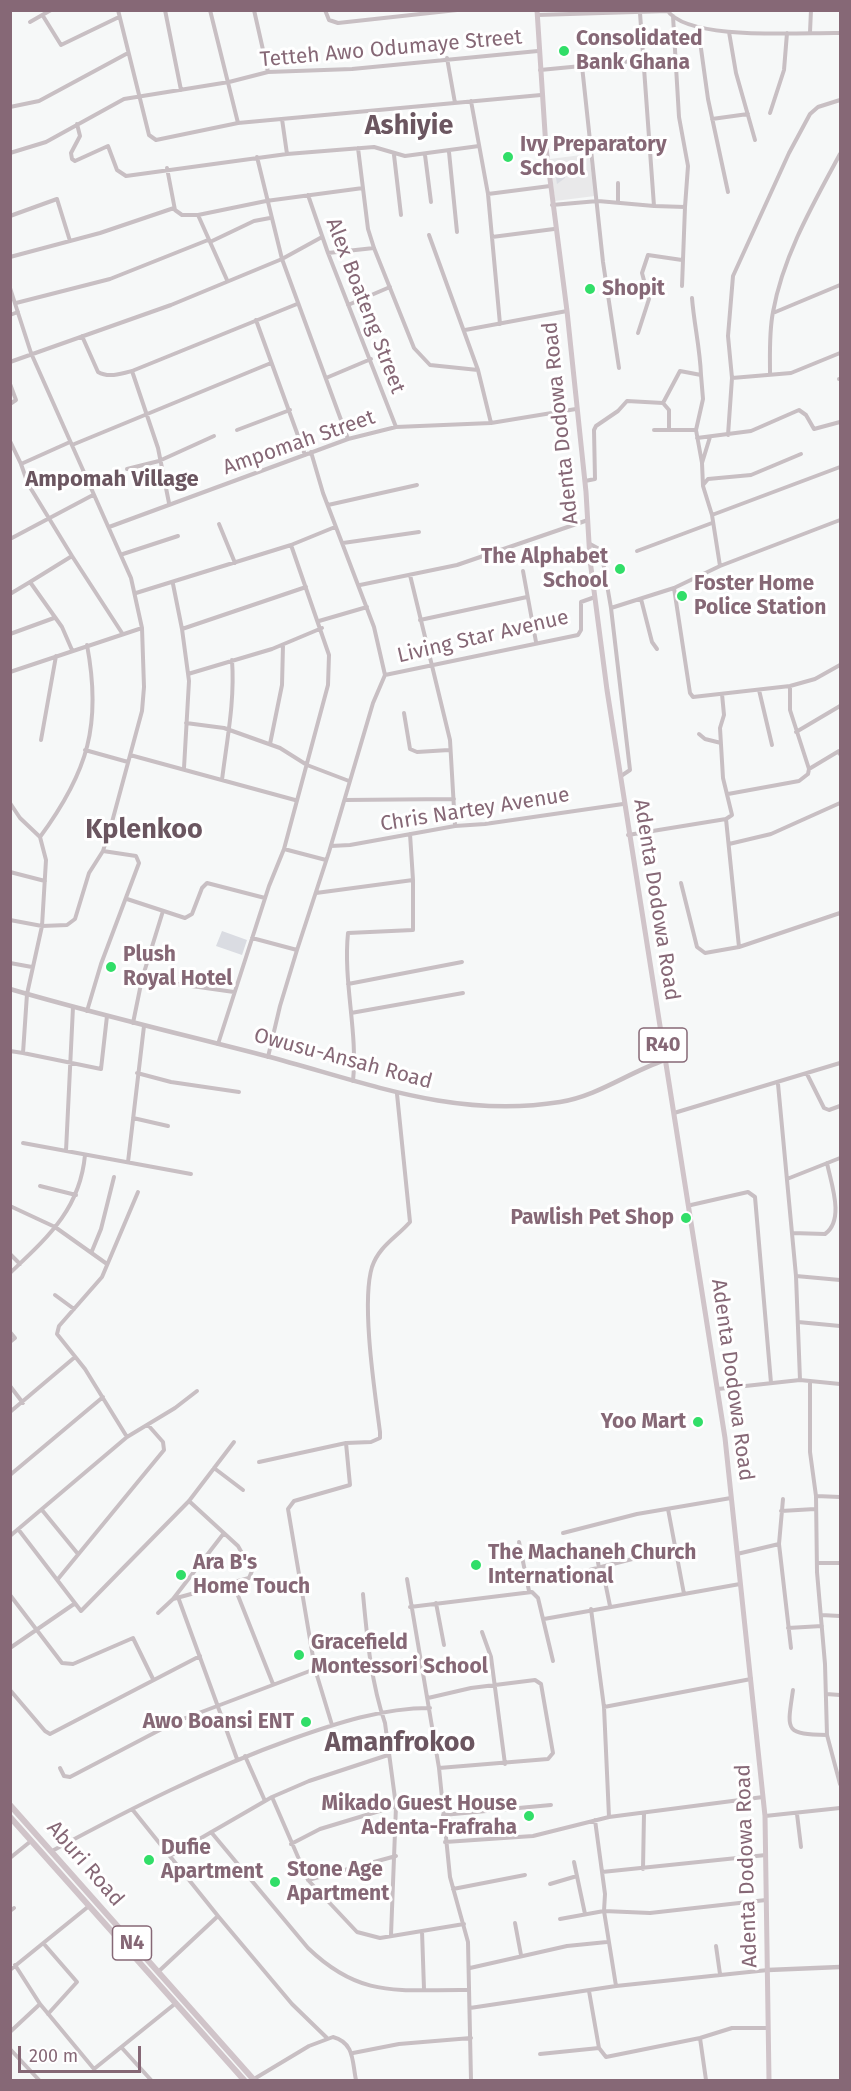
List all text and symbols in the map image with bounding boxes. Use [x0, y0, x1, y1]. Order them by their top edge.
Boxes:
street label: Tetteh Awo Odumaye Street [259, 25, 523, 73]
place label: Consolidated Bank Ghana [576, 26, 703, 76]
marker: Consolidated Bank Ghana [557, 44, 571, 58]
district label: Ashiyie [365, 110, 453, 142]
place label: Ivy Preparatory School [520, 132, 667, 182]
marker: Ivy Preparatory School [501, 150, 515, 164]
street label: Alex Boateng Street [320, 215, 410, 397]
place label: Shopit [602, 276, 665, 302]
marker: Shopit [583, 282, 597, 296]
street label: Adenta Dodowa Road [538, 320, 584, 526]
street label: Ampomah Street [220, 405, 378, 481]
district label: Ampomah Village [25, 467, 199, 493]
place label: The Alphabet School [481, 544, 608, 594]
marker: The Alphabet School [613, 562, 627, 576]
place label: Foster Home Police Station [694, 571, 826, 621]
marker: Foster Home Police Station [675, 589, 689, 603]
street label: Living Star Avenue [395, 605, 571, 669]
street label: Chris Nartey Avenue [379, 783, 571, 837]
street label: Adenta Dodowa Road [628, 797, 684, 1003]
district label: Kplenkoo [85, 814, 203, 846]
place label: Plush Royal Hotel [123, 942, 232, 992]
marker: Plush Royal Hotel [104, 960, 118, 974]
street label: Owusu-Ansah Road [251, 1023, 435, 1095]
road number: R40 [639, 1028, 687, 1062]
place label: Pawlish Pet Shop [510, 1205, 674, 1231]
marker: Pawlish Pet Shop [679, 1211, 693, 1225]
street label: Adenta Dodowa Road [705, 1277, 759, 1483]
place label: Yoo Mart [601, 1409, 686, 1435]
marker: Yoo Mart [691, 1415, 705, 1429]
place label: The Machaneh Church International [488, 1540, 696, 1590]
place label: Ara B's Home Touch [193, 1550, 310, 1600]
marker: The Machaneh Church International [469, 1558, 483, 1572]
marker: Ara B's Home Touch [174, 1568, 188, 1582]
place label: Gracefield Montessori School [311, 1630, 488, 1680]
marker: Gracefield Montessori School [292, 1648, 306, 1662]
place label: Awo Boansi ENT [143, 1709, 294, 1735]
marker: Awo Boansi ENT [299, 1715, 313, 1729]
district label: Amanfrokoo [325, 1727, 475, 1759]
street label: Adenta Dodowa Road [731, 1764, 763, 1968]
place label: Mikado Guest House Adenta-Frafraha [322, 1791, 517, 1841]
marker: Mikado Guest House Adenta-Frafraha [522, 1809, 536, 1823]
street label: Aburi Road [41, 1816, 129, 1912]
place label: Dufie Apartment [161, 1835, 263, 1885]
marker: Dufie Apartment [142, 1853, 156, 1867]
place label: Stone Age Apartment [287, 1857, 389, 1907]
marker: Stone Age Apartment [268, 1875, 282, 1889]
road number: N4 [112, 1926, 152, 1960]
scale bar [21, 2034, 144, 2072]
text: 200 m [29, 2045, 78, 2067]

